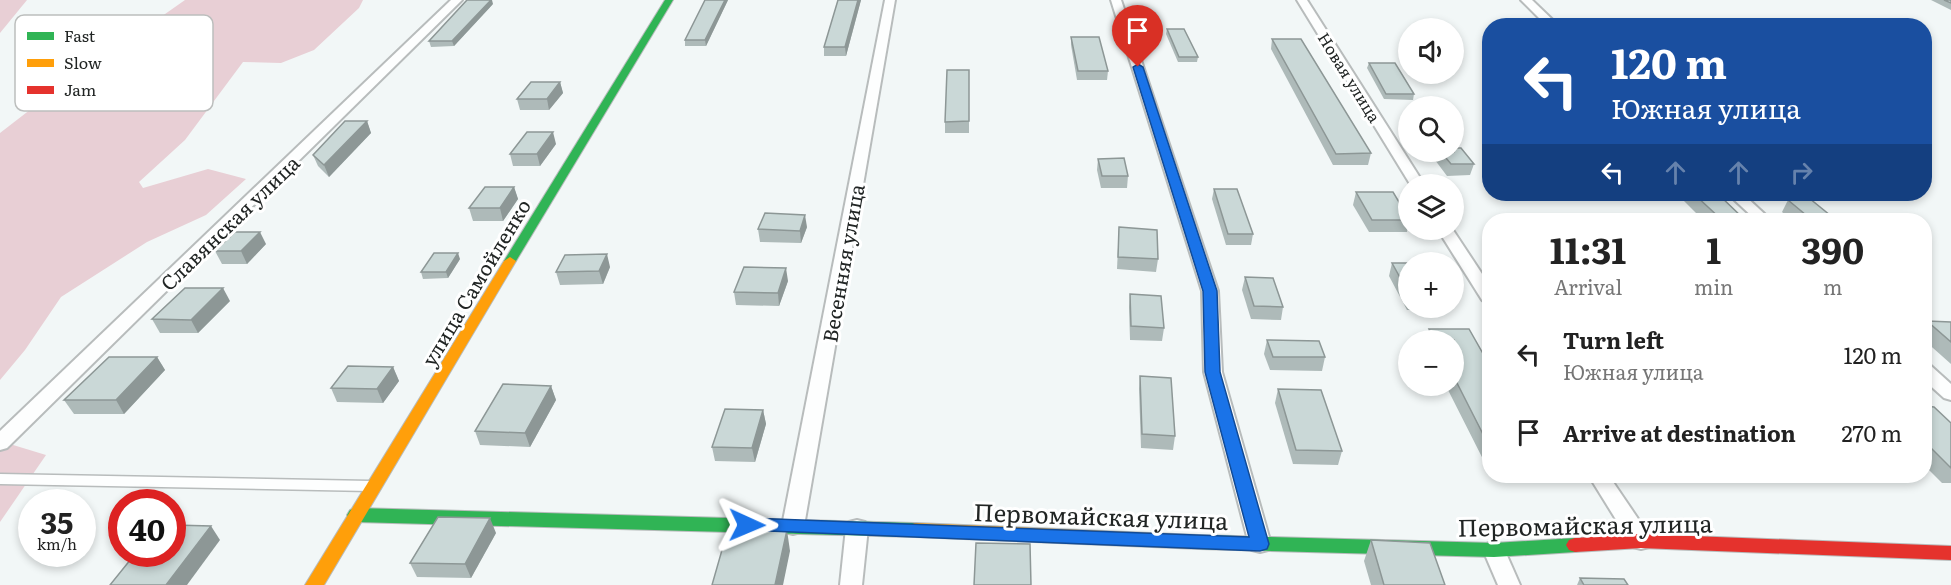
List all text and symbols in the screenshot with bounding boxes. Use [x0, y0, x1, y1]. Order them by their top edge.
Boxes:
pin [1112, 5, 1163, 67]
icon: arrive [1121, 14, 1154, 47]
legend [15, 15, 213, 111]
map controls [1398, 18, 1464, 396]
button: sound [1398, 18, 1464, 84]
text: Fast [64, 23, 96, 47]
street label: Новая улица [1313, 27, 1387, 127]
text: 120 m [1611, 30, 1727, 92]
icon: left [1512, 42, 1590, 120]
text: Slow [64, 50, 102, 74]
text: Jam [64, 77, 97, 101]
text: Южная улица [1611, 87, 1801, 127]
button: search [1398, 96, 1464, 162]
street label: Славянская улица [153, 147, 306, 296]
icon: left [1596, 156, 1629, 189]
icon: ahead [1659, 156, 1692, 189]
icon: ahead [1722, 156, 1755, 189]
icon: right [1785, 156, 1818, 189]
button: layers [1398, 174, 1464, 240]
street label: Весенняя улица [813, 181, 871, 345]
street label: улица Самойленко [413, 193, 537, 371]
text: 11:31 [1550, 222, 1626, 275]
text: 1 [1706, 222, 1721, 275]
text: 390 [1801, 222, 1864, 275]
button: + [1398, 252, 1464, 318]
text: Arrival [1554, 271, 1622, 301]
text: min [1694, 271, 1733, 301]
text: m [1823, 271, 1842, 301]
text: Turn left [1563, 323, 1664, 356]
button: − [1398, 330, 1464, 396]
icon: left [1512, 338, 1545, 371]
text: 120 m [1843, 338, 1902, 371]
text: Южная улица [1563, 356, 1704, 386]
icon: arrive [1512, 416, 1545, 449]
text: Arrive at destination [1563, 416, 1796, 449]
text: 270 m [1841, 416, 1902, 449]
speed limit sign: 40 [108, 489, 186, 567]
position arrow [715, 493, 779, 557]
street label: Первомайская улица [973, 493, 1229, 537]
text: 35 [41, 499, 73, 543]
street label: Первомайская улица [1457, 504, 1713, 544]
text: km/h [37, 532, 77, 555]

